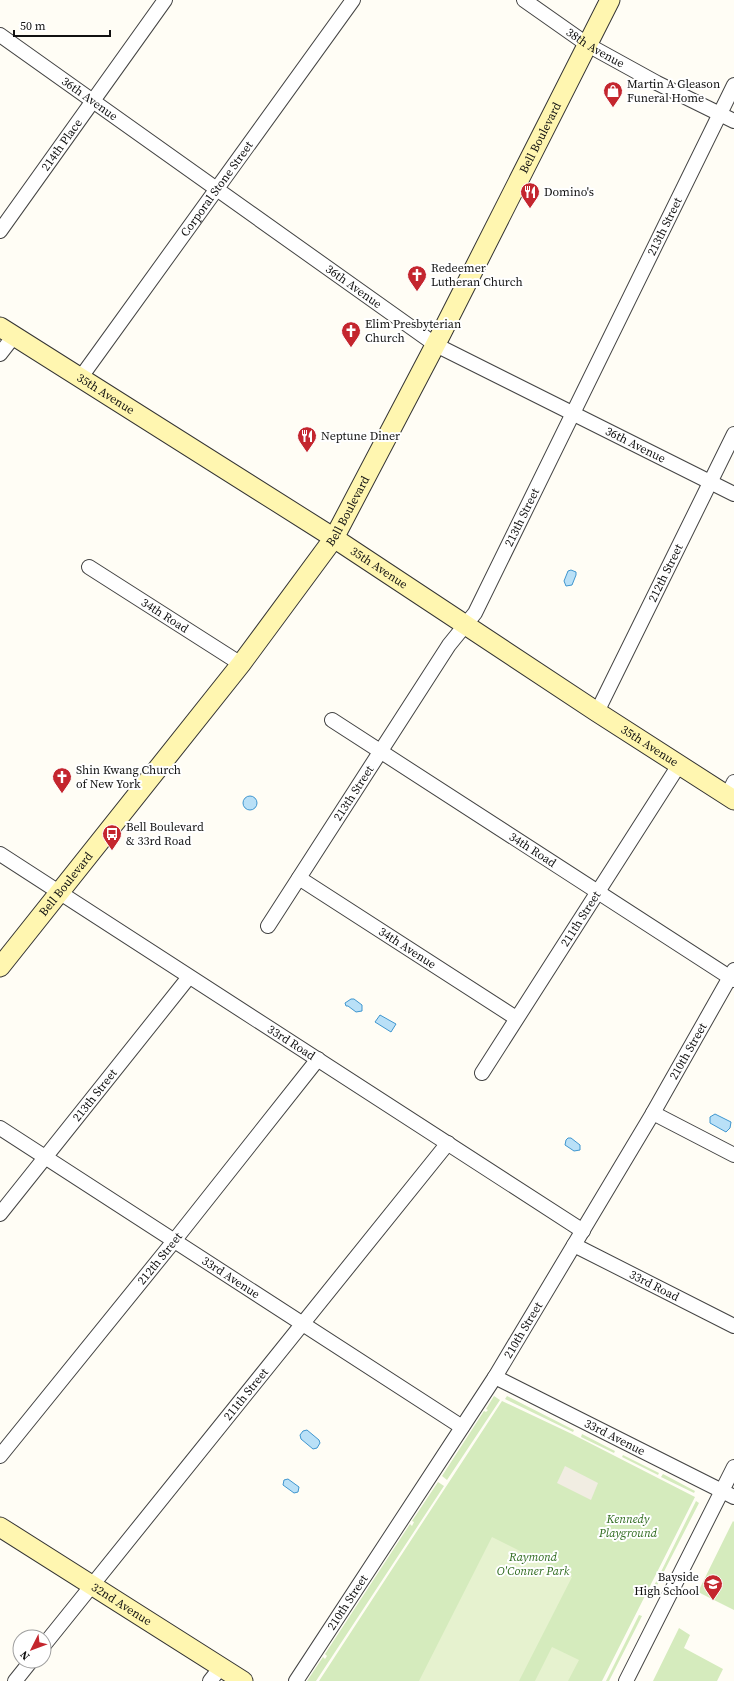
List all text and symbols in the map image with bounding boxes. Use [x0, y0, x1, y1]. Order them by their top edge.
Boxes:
scale bar [14, 12, 110, 38]
text: 50 m [20, 18, 46, 34]
street label: 38th Avenue [563, 24, 627, 72]
street label: 36th Avenue [58, 73, 121, 124]
place label: Martin A Gleason Funeral Home [627, 76, 720, 106]
shop icon: Martin A Gleason Funeral Home [602, 80, 624, 108]
street label: Bell Boulevard [516, 99, 565, 176]
street label: 214th Place [37, 115, 86, 174]
street label: Corporal Stone Street [177, 138, 257, 240]
restaurant icon: Domino's [519, 181, 541, 209]
place label: Domino's [544, 184, 594, 200]
street label: 213th Street [644, 195, 686, 258]
place label: Redeemer Lutheran Church [431, 260, 523, 290]
street label: 36th Avenue [322, 261, 385, 312]
church icon: Redeemer Lutheran Church [406, 264, 428, 292]
place label: Elim Presbyterian Church [365, 316, 461, 346]
church icon: Elim Presbyterian Church [340, 320, 362, 348]
street label: 35th Avenue [74, 370, 138, 418]
street label: 36th Avenue [603, 423, 668, 467]
restaurant icon: Neptune Diner [296, 425, 318, 453]
place label: Neptune Diner [321, 428, 400, 444]
street label: Bell Boulevard [322, 473, 373, 550]
street label: 213th Street [501, 485, 543, 549]
street label: 212th Street [644, 541, 687, 605]
street label: 35th Avenue [347, 543, 411, 592]
street label: 34th Road [138, 594, 192, 637]
street label: 35th Avenue [618, 721, 681, 770]
place label: Shin Kwang Church of New York [76, 762, 181, 792]
street label: 213th Street [330, 762, 377, 824]
church icon: Shin Kwang Church of New York [51, 766, 73, 794]
place label: Bell Boulevard & 33rd Road [126, 819, 204, 849]
bus stop icon: Bell Boulevard & 33rd Road [101, 823, 123, 851]
street label: 34th Road [506, 829, 560, 871]
street label: Bell Boulevard [35, 848, 97, 919]
street label: 211th Street [557, 888, 604, 950]
street label: 34th Avenue [376, 923, 439, 972]
street label: 210th Street [665, 1020, 711, 1083]
street label: 33rd Road [264, 1021, 318, 1064]
street label: 213th Street [69, 1065, 121, 1125]
street label: 212th Street [134, 1229, 186, 1288]
street label: 33rd Avenue [199, 1253, 263, 1302]
street label: 33rd Road [627, 1266, 682, 1305]
street label: 210th Street [500, 1299, 546, 1361]
street label: 211th Street [220, 1365, 272, 1424]
street label: 33rd Avenue [582, 1415, 648, 1459]
park label: Kennedy Playground [598, 1511, 658, 1541]
park label: Raymond O'Conner Park [497, 1549, 570, 1579]
place label: Bayside High School [634, 1569, 699, 1599]
street label: 210th Street [324, 1572, 371, 1633]
school or university icon: Bayside High School [702, 1573, 724, 1601]
street label: 32nd Avenue [88, 1579, 155, 1629]
north arrow [12, 1629, 52, 1669]
text: N [17, 1647, 33, 1663]

